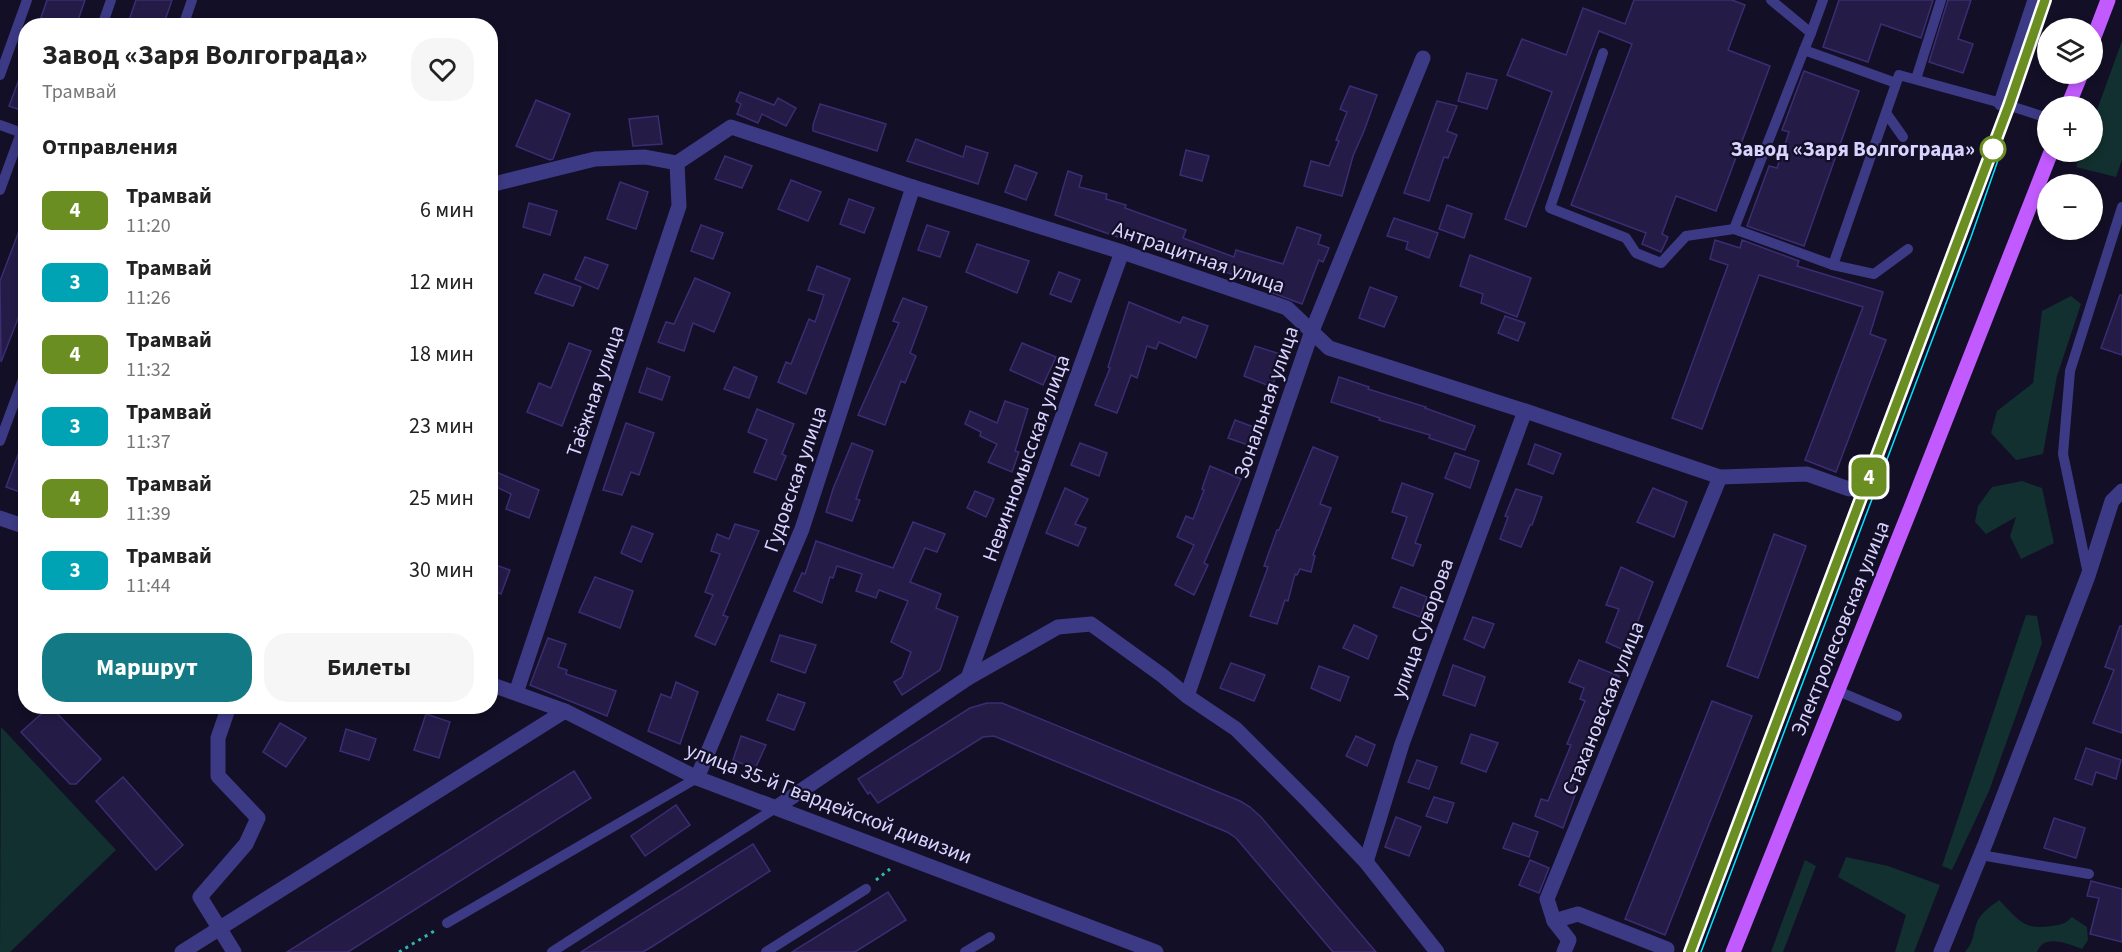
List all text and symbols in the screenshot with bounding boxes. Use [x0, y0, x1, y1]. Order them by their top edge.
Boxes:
map controls [2037, 18, 2103, 240]
button: layers [2037, 18, 2103, 84]
text: Завод «Заря Волгограда» [42, 35, 368, 75]
button: heart [411, 38, 474, 101]
text: Трамвай [42, 78, 117, 106]
button: + [2037, 96, 2103, 162]
text: Отправления [42, 131, 178, 163]
place label: Завод «Заря Волгограда» [1731, 134, 1975, 164]
marker: Завод «Заря Волгограда» [1980, 136, 2006, 162]
button: − [2037, 174, 2103, 240]
text: Трамвай [126, 180, 212, 212]
text: 6 мин [420, 194, 474, 226]
text: 4 [69, 195, 81, 225]
text: 11:20 [126, 212, 171, 240]
street label: Антрацитная улица [1109, 213, 1289, 301]
text: Трамвай [126, 252, 212, 284]
text: 12 мин [409, 266, 474, 298]
text: 3 [69, 267, 81, 297]
text: 11:26 [126, 284, 171, 312]
street label: Таёжная улица [558, 321, 632, 461]
street label: Зональная улица [1226, 322, 1306, 482]
text: Трамвай [126, 324, 212, 356]
text: 18 мин [409, 338, 474, 370]
text: 4 [69, 339, 81, 369]
street label: Невинномысская улица [975, 350, 1077, 566]
text: 11:32 [126, 356, 171, 384]
text: Трамвай [126, 396, 212, 428]
street label: Гудовская улица [756, 402, 834, 556]
text: 23 мин [409, 410, 474, 442]
text: 3 [69, 411, 81, 441]
text: 11:37 [126, 428, 171, 456]
line badge: 4 [1850, 458, 1888, 496]
text: 4 [1863, 462, 1875, 492]
text: Трамвай [126, 468, 212, 500]
text: 25 мин [409, 482, 474, 514]
text: 4 [69, 483, 81, 513]
text: 11:39 [126, 500, 171, 528]
street label: Электролесовская улица [1783, 516, 1897, 740]
text: Трамвай [126, 540, 212, 572]
text: 30 мин [409, 554, 474, 586]
street label: улица Суворова [1383, 554, 1461, 702]
text: 3 [69, 555, 81, 585]
text: 11:44 [126, 572, 171, 600]
street label: Стахановская улица [1554, 617, 1652, 799]
button: Маршрут [42, 633, 252, 702]
button: Билеты [264, 633, 474, 702]
street label: улица 35-й Гвардейской дивизии [682, 734, 976, 872]

